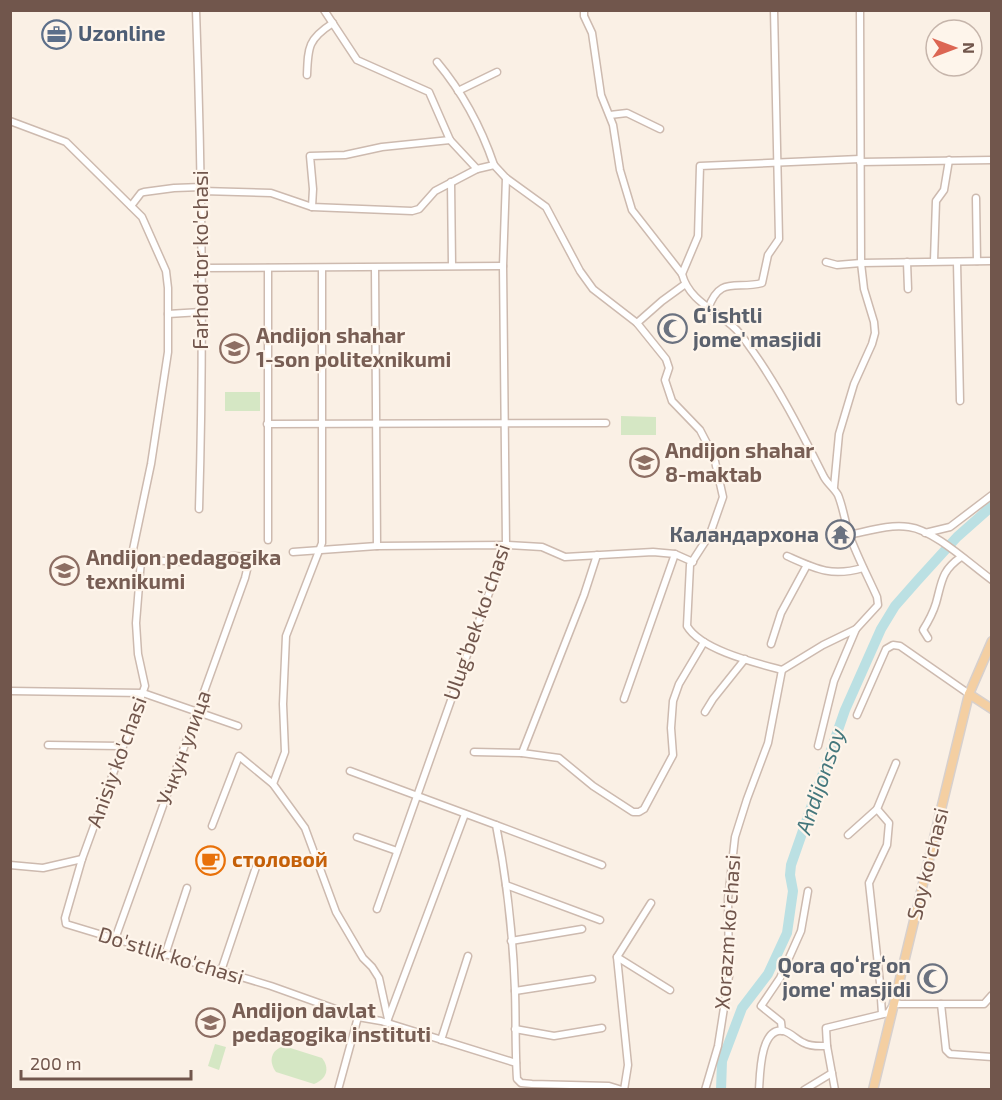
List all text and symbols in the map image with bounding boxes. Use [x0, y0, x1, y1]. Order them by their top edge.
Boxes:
office icon: Uzonline [41, 18, 73, 50]
north arrow [924, 18, 984, 78]
place label: Uzonline [78, 20, 166, 45]
text: N [960, 42, 979, 54]
street label: Farhod tor ko'chasi [187, 170, 212, 350]
place label: Gʻishtli jome' masjidi [693, 302, 822, 351]
mosque icon: Gʻishtli jome' masjidi [656, 312, 688, 344]
place label: Andijon shahar 1-son politexnikumi [256, 322, 451, 371]
school or university icon: Andijon shahar 1-son politexnikumi [219, 332, 251, 364]
place label: Andijon shahar 8-maktab [665, 437, 814, 486]
school or university icon: Andijon shahar 8-maktab [628, 447, 660, 479]
temple icon: Каландархона [824, 519, 856, 551]
place label: Каландархона [670, 521, 819, 546]
street label: Ulugʻbek koʻchasi [437, 540, 514, 703]
place label: Andijon pedagogika texnikumi [86, 544, 281, 593]
school or university icon: Andijon pedagogika texnikumi [49, 554, 81, 586]
street label: Учкун улица [150, 686, 216, 809]
street label: Anisiy ko'chasi [80, 693, 151, 830]
water label: Andijonsoy [789, 724, 850, 838]
street label: Soy ko'chasi [901, 805, 953, 922]
cafe icon: столовой [195, 844, 227, 876]
place label: столовой [232, 846, 328, 871]
street label: Xorazm koʻchasi [709, 854, 744, 1010]
street label: Do'stlik ko'chasi [96, 921, 247, 989]
place label: Qora qoʻrgʻon jome' masjidi [778, 952, 911, 1001]
mosque icon: Qora qoʻrgʻon jome' masjidi [916, 962, 948, 994]
place label: Andijon davlat pedagogika instituti [232, 997, 431, 1046]
school or university icon: Andijon davlat pedagogika instituti [195, 1007, 227, 1039]
scale bar [21, 1043, 190, 1081]
text: 200 m [30, 1052, 82, 1074]

